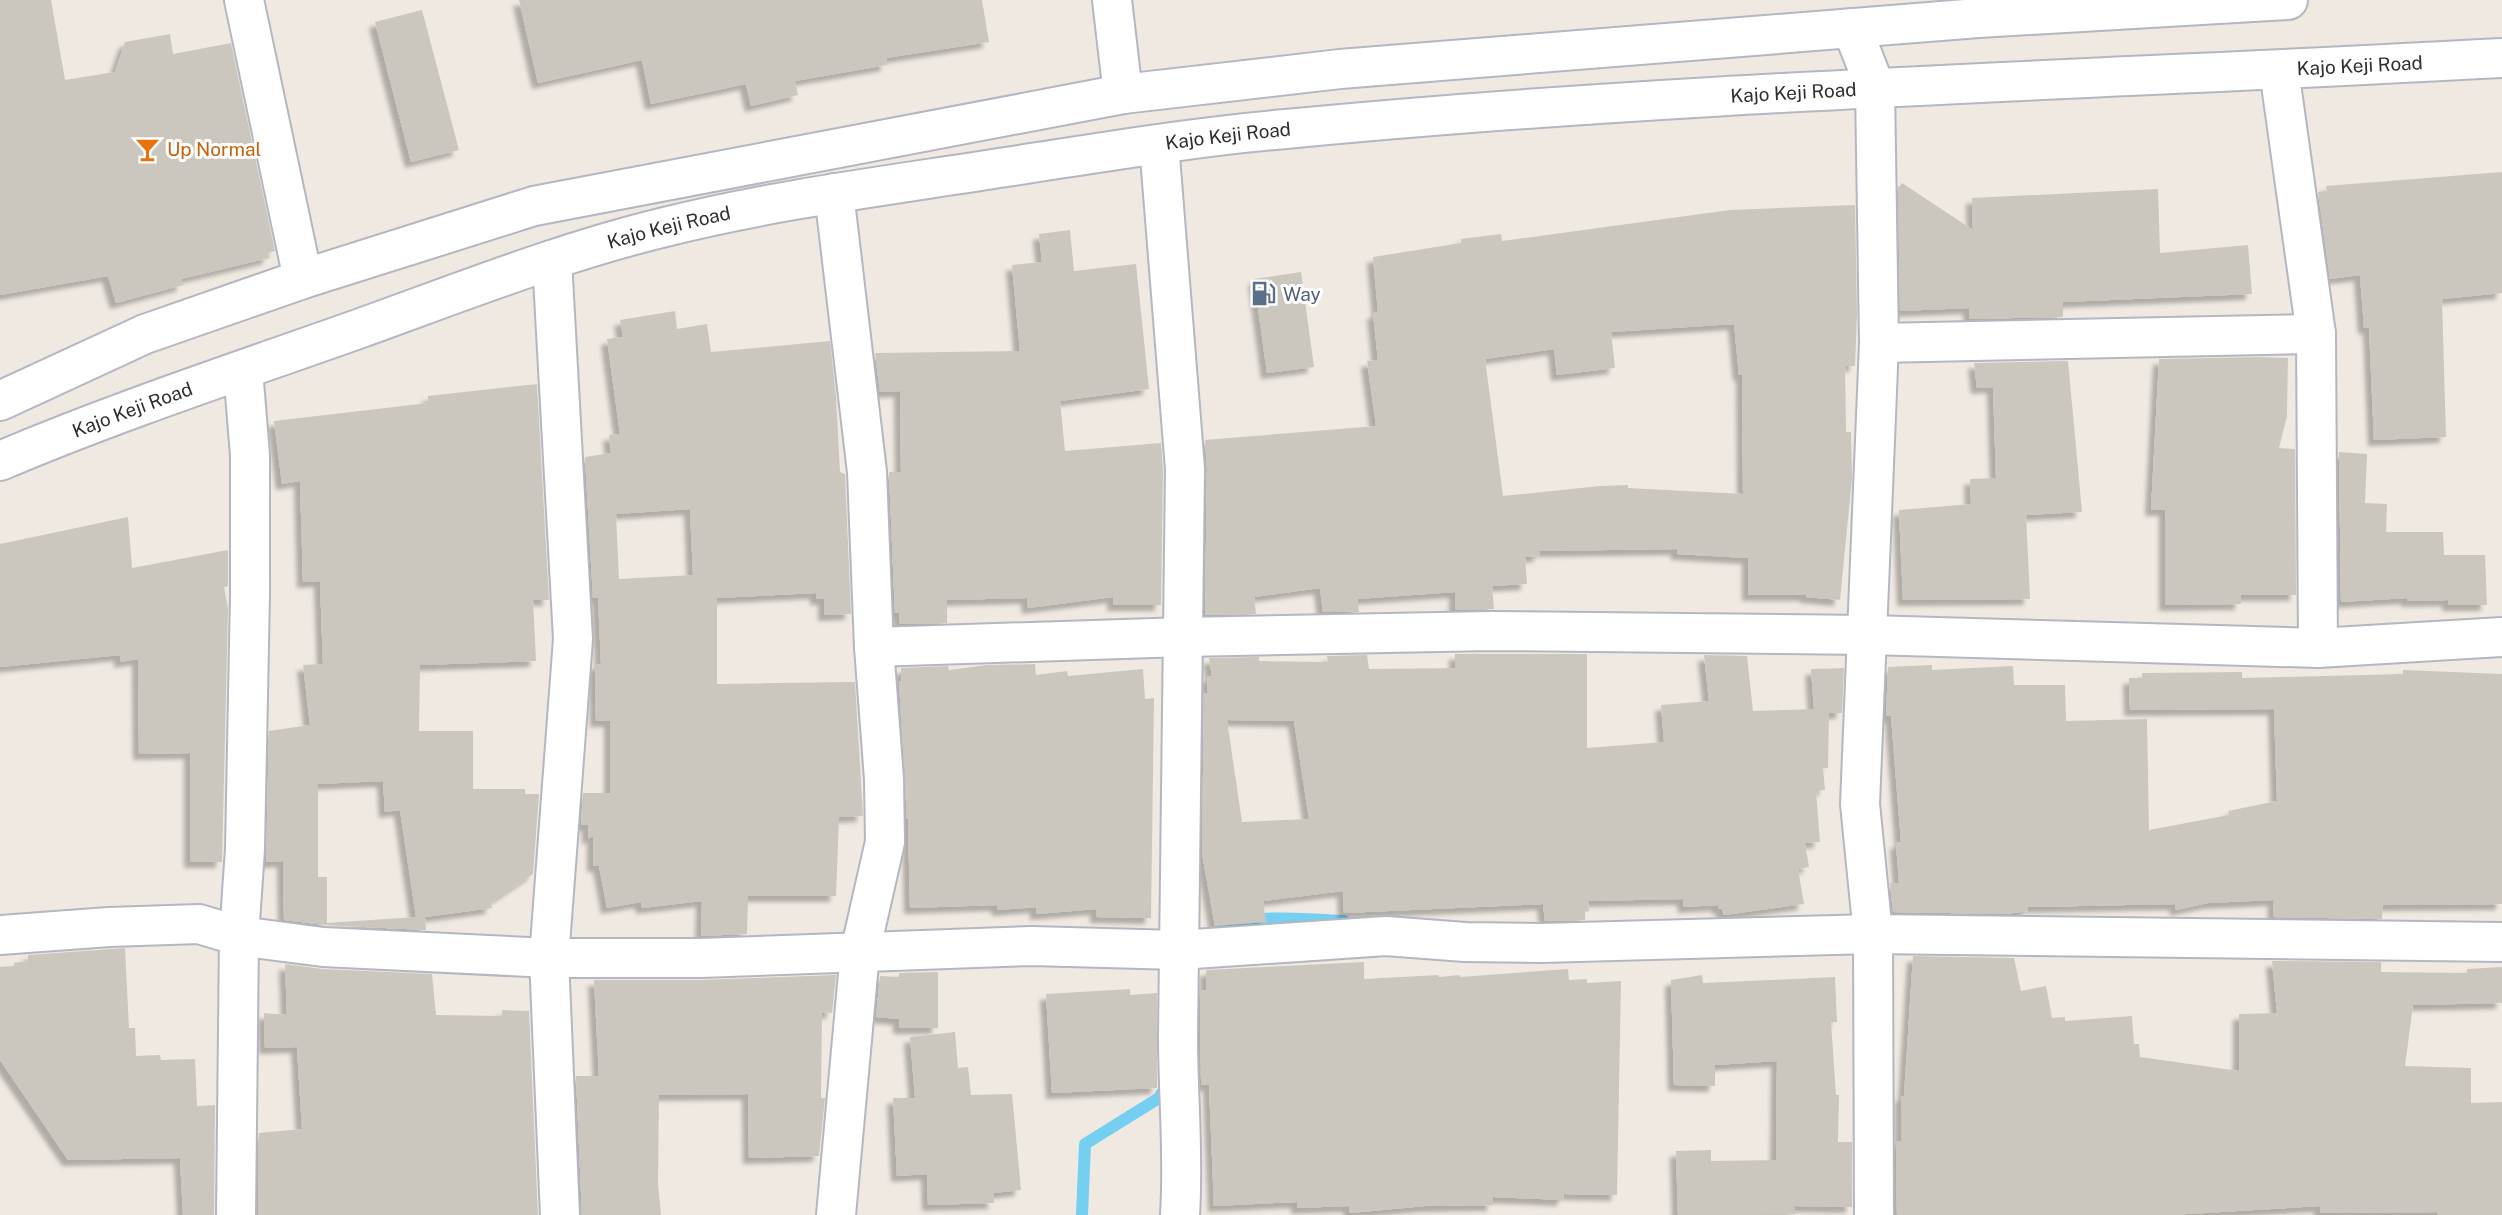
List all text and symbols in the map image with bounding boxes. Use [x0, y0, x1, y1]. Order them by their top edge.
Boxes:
street label: Kajo Keji Road [2296, 51, 2423, 79]
street label: Kajo Keji Road [1730, 78, 1857, 107]
street label: Kajo Keji Road [1164, 118, 1292, 154]
bar icon: Up Normal [133, 135, 161, 163]
place label: Up Normal [167, 138, 261, 160]
street label: Kajo Keji Road [605, 201, 732, 253]
fuel station icon: Way [1249, 280, 1277, 308]
place label: Way [1283, 283, 1321, 305]
street label: Kajo Keji Road [69, 377, 195, 442]

